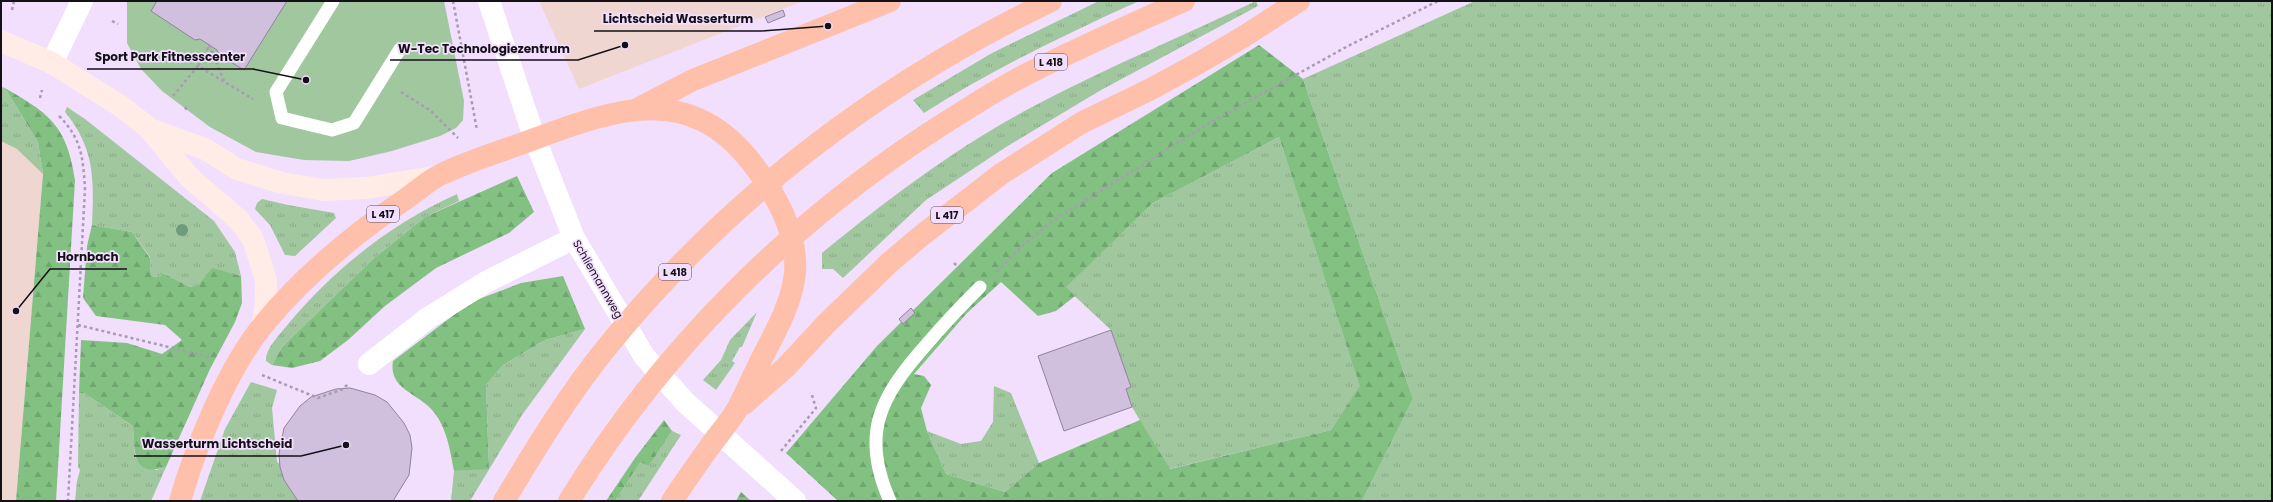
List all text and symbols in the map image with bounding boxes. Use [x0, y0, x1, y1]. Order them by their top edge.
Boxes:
callout: Lichtscheid Wasserturm [594, 7, 761, 31]
text: Lichtscheid Wasserturm [603, 10, 754, 27]
callout: W-Tec Technologiezentrum [390, 36, 578, 60]
text: W-Tec Technologiezentrum [398, 40, 570, 57]
callout: Sport Park Fitnesscenter [87, 45, 253, 69]
text: Sport Park Fitnesscenter [95, 48, 245, 65]
road number: L 418 [1035, 54, 1067, 70]
road number: L 417 [367, 206, 399, 222]
road number: L 417 [931, 207, 963, 223]
street label: Schliemannweg [569, 237, 627, 321]
callout: Hornbach [50, 245, 127, 269]
text: Hornbach [57, 248, 119, 265]
road number: L 418 [659, 264, 691, 280]
callout: Wasserturm Lichtscheid [134, 432, 301, 456]
text: Wasserturm Lichtscheid [142, 435, 292, 452]

